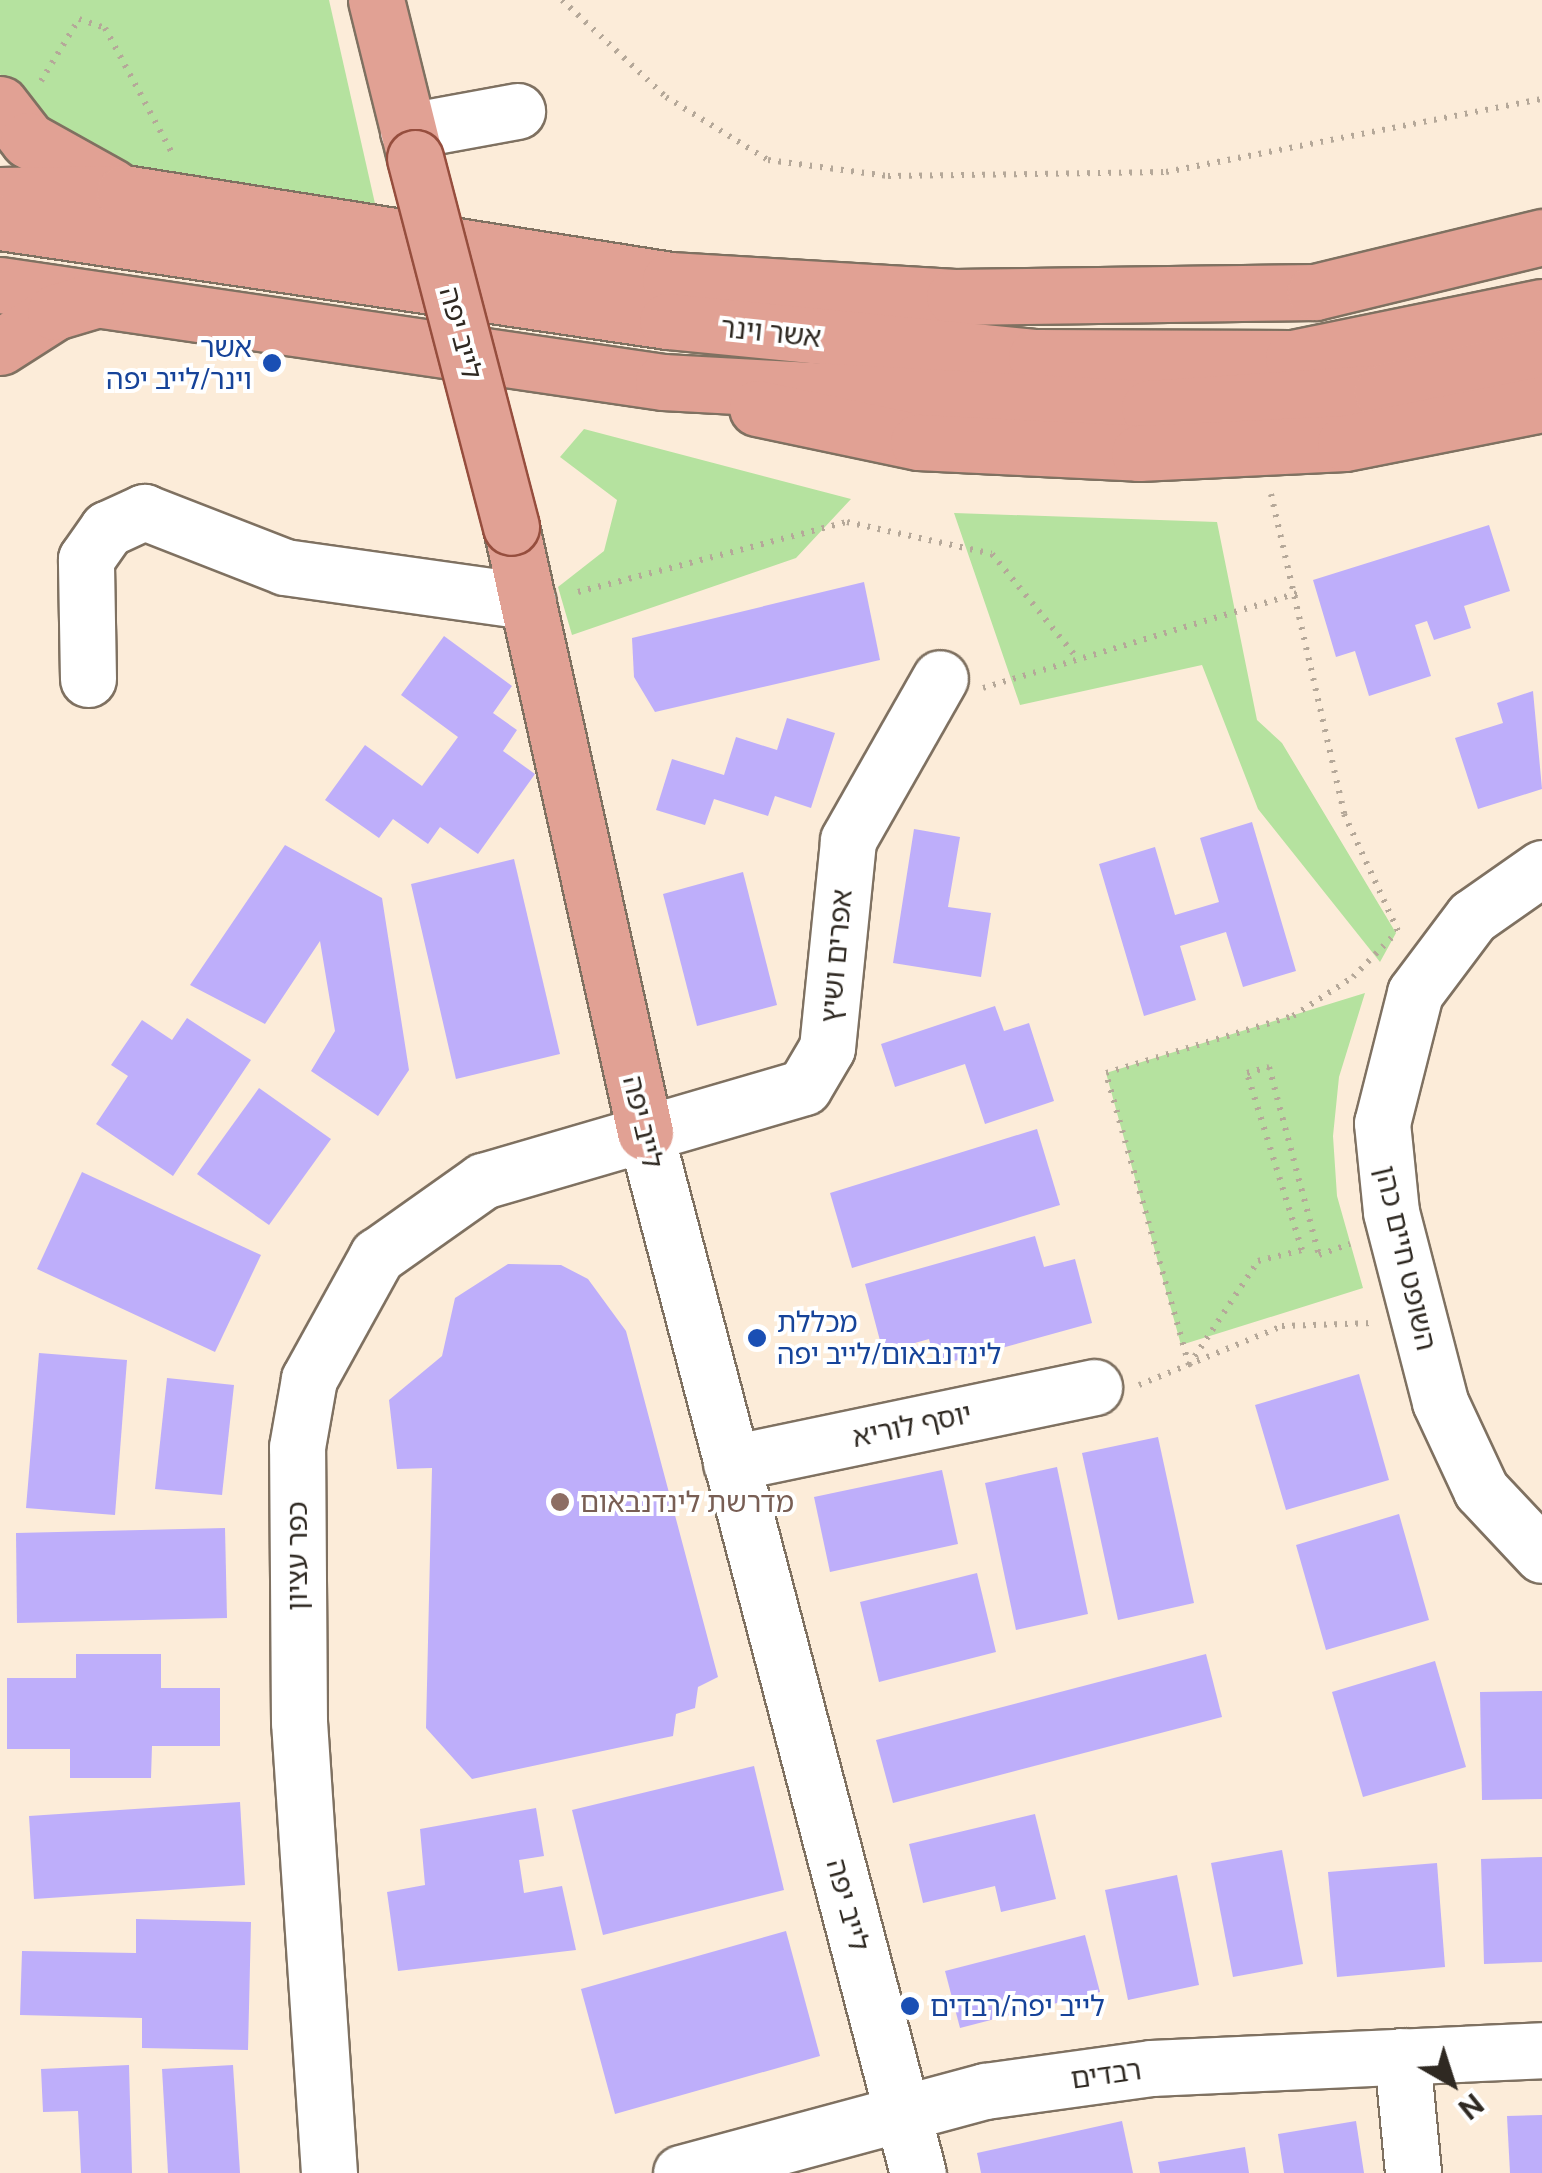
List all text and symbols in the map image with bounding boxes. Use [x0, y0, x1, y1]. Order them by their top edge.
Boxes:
street label: לייב יפה [433, 283, 489, 383]
street label: אשר וינר [719, 310, 823, 354]
place label: אשר וינר/לייב יפה [106, 330, 252, 396]
marker: אשר וינר/לייב יפה [261, 352, 283, 374]
street label: אפרים ושיץ [813, 888, 859, 1024]
street label: לייב יפה [616, 1072, 670, 1172]
street label: השופט חיים כהן [1368, 1162, 1444, 1354]
place label: מכללת לינדנבאום/לייב יפה [777, 1305, 1001, 1371]
marker: מכללת לינדנבאום/לייב יפה [746, 1327, 768, 1349]
street label: יוסף לוריא [849, 1396, 975, 1454]
place label: מדרשת לינדנבאום [580, 1485, 794, 1519]
marker: מדרשת לינדנבאום [549, 1491, 571, 1513]
street label: כפר עציון [280, 1501, 314, 1611]
street label: לייב יפה [820, 1855, 876, 1955]
place label: לייב יפה/רבדים [930, 1989, 1105, 2023]
marker: לייב יפה/רבדים [899, 1995, 921, 2017]
north arrow [1402, 2033, 1502, 2133]
street label: רבדים [1069, 2052, 1143, 2096]
text: N [1452, 2087, 1490, 2126]

